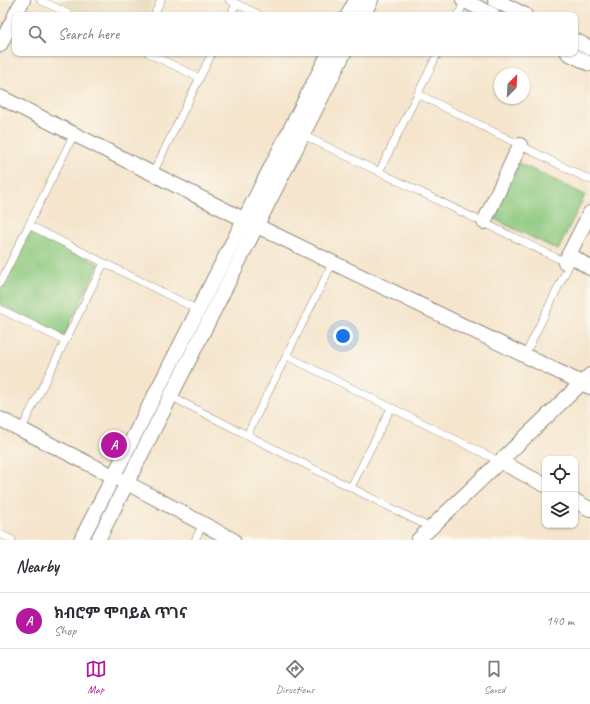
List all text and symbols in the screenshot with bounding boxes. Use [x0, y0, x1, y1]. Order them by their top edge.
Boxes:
search box [12, 12, 578, 56]
icon: search [26, 23, 48, 45]
text: Search here [58, 25, 119, 44]
north arrow [494, 68, 530, 104]
your location [333, 326, 353, 346]
pin: A [101, 430, 127, 460]
map controls [542, 456, 578, 528]
button: locate [542, 456, 578, 492]
button: layers [542, 492, 578, 528]
text: Nearby [16, 556, 59, 577]
text: ክብሮም ሞባይል ጥገና [54, 604, 187, 623]
text: A [26, 613, 32, 629]
text: 140 m [546, 613, 574, 629]
text: Shop [54, 623, 76, 639]
tab: Map [85, 658, 107, 696]
tab: Directions [276, 658, 314, 696]
tab: Saved [483, 658, 505, 696]

